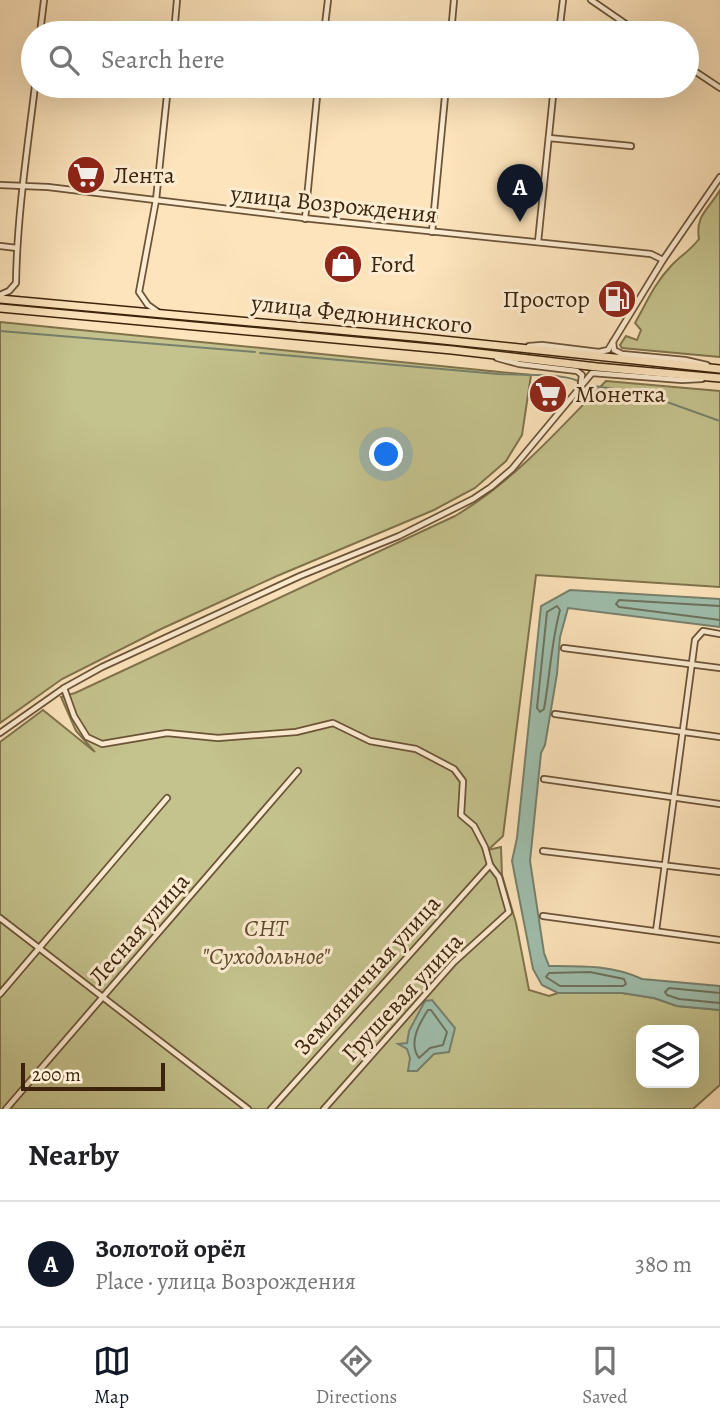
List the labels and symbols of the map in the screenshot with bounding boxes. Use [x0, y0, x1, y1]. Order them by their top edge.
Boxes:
supermarket icon: Лента [65, 154, 107, 196]
place label: Лента [113, 159, 175, 191]
pin: A [497, 164, 543, 222]
street label: улица Возрождения [228, 177, 439, 231]
shop icon: Ford [322, 243, 364, 285]
place label: Ford [370, 248, 415, 280]
fuel station icon: Простор [596, 278, 638, 320]
place label: Простор [502, 283, 590, 315]
street label: улица Федюнинского [249, 286, 474, 342]
supermarket icon: Монетка [527, 373, 569, 415]
place label: Монетка [575, 378, 666, 410]
your location [369, 437, 403, 471]
street label: Лесная улица [81, 866, 197, 992]
street label: Земляничная улица [286, 888, 448, 1062]
park label: СНТ "Суходольное" [202, 912, 331, 972]
street label: Грушевая улица [334, 926, 470, 1068]
scale bar [21, 1060, 164, 1092]

